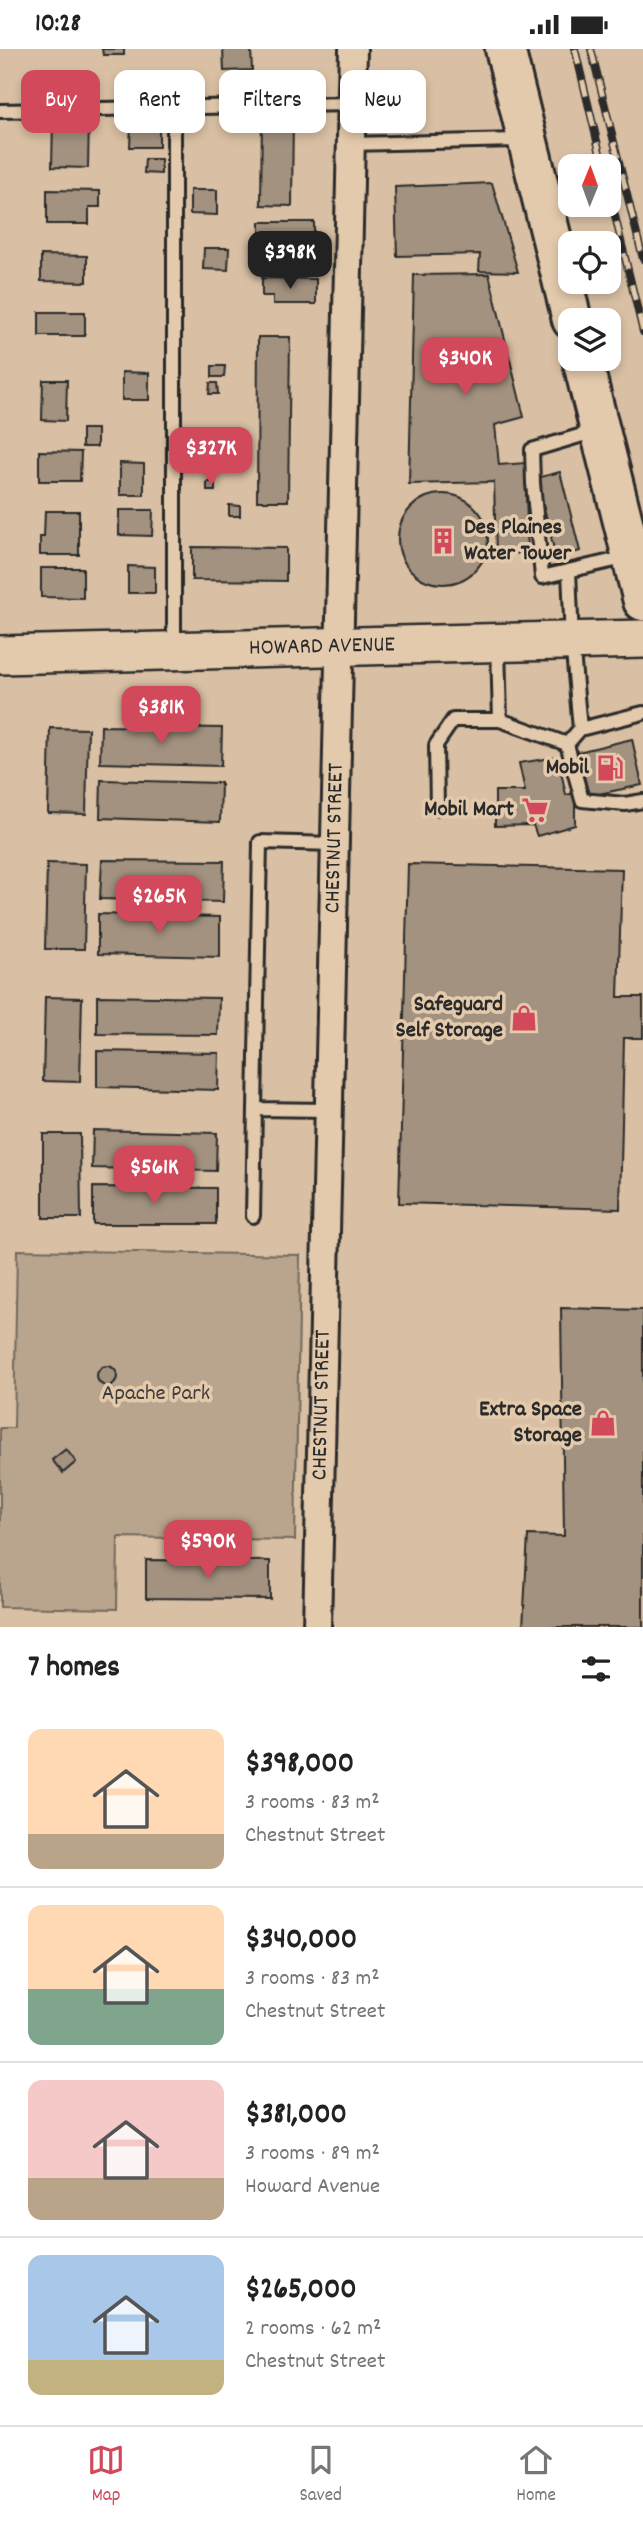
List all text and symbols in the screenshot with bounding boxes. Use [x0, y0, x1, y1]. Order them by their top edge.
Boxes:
text: 10:28 [35, 6, 81, 43]
chip: Buy [21, 70, 100, 133]
chip: Rent [114, 70, 205, 133]
chip: Filters [219, 70, 326, 133]
chip: New [340, 70, 426, 133]
north arrow [558, 154, 621, 217]
map controls [558, 154, 621, 371]
pin: $398K [241, 231, 339, 291]
button: locate [558, 231, 621, 294]
text: $398K [264, 237, 316, 270]
button: layers [558, 308, 621, 371]
pin: $340K [416, 337, 514, 397]
text: $340K [438, 343, 492, 376]
pin: $327K [162, 427, 260, 487]
text: $327K [185, 433, 237, 466]
place label: Des Plaines Water Tower [464, 512, 572, 571]
building icon: Des Plaines Water Tower [428, 526, 458, 556]
street label: HOWARD AVENUE [248, 629, 396, 665]
pin: $381K [112, 687, 210, 746]
text: $381K [138, 692, 184, 725]
place label: Mobil [546, 752, 590, 785]
fuel station icon: Mobil [595, 753, 625, 783]
street label: CHESTNUT STREET [317, 763, 353, 914]
place label: Mobil Mart [424, 794, 514, 827]
supermarket icon: Mobil Mart [520, 795, 550, 825]
pin: $265K [110, 875, 208, 935]
text: $265K [132, 881, 186, 914]
place label: Safeguard Self Storage [396, 989, 503, 1048]
shop icon: Safeguard Self Storage [509, 1003, 539, 1033]
pin: $561K [105, 1147, 203, 1206]
text: $561K [129, 1152, 179, 1185]
street label: CHESTNUT STREET [304, 1329, 340, 1481]
park label: Apache Park [102, 1378, 210, 1411]
place label: Extra Space Storage [479, 1394, 582, 1453]
shop icon: Extra Space Storage [588, 1408, 618, 1438]
pin: $590K [159, 1521, 257, 1580]
text: $590K [180, 1526, 236, 1559]
text: 7 homes [28, 1648, 120, 1691]
icon: filters [577, 1650, 615, 1688]
text: $398,000 [245, 1744, 354, 1787]
icon: home [84, 1757, 168, 1841]
text: 3 rooms · 83 m² [245, 1787, 380, 1820]
text: Chestnut Street [245, 1820, 385, 1853]
text: $340,000 [245, 1920, 357, 1963]
icon: home [84, 1933, 168, 2017]
text: 3 rooms · 83 m² [245, 1963, 380, 1996]
text: Chestnut Street [245, 1996, 385, 2029]
text: $381,000 [245, 2095, 347, 2138]
icon: home [84, 2108, 168, 2192]
text: 3 rooms · 89 m² [245, 2138, 380, 2171]
text: Howard Avenue [245, 2171, 380, 2204]
text: $265,000 [245, 2270, 357, 2313]
icon: home [84, 2283, 168, 2367]
text: 2 rooms · 62 m² [245, 2313, 381, 2346]
text: Chestnut Street [245, 2346, 385, 2379]
tab: Map [87, 2441, 125, 2510]
tab: Saved [299, 2441, 342, 2510]
tab: Home [516, 2441, 556, 2510]

